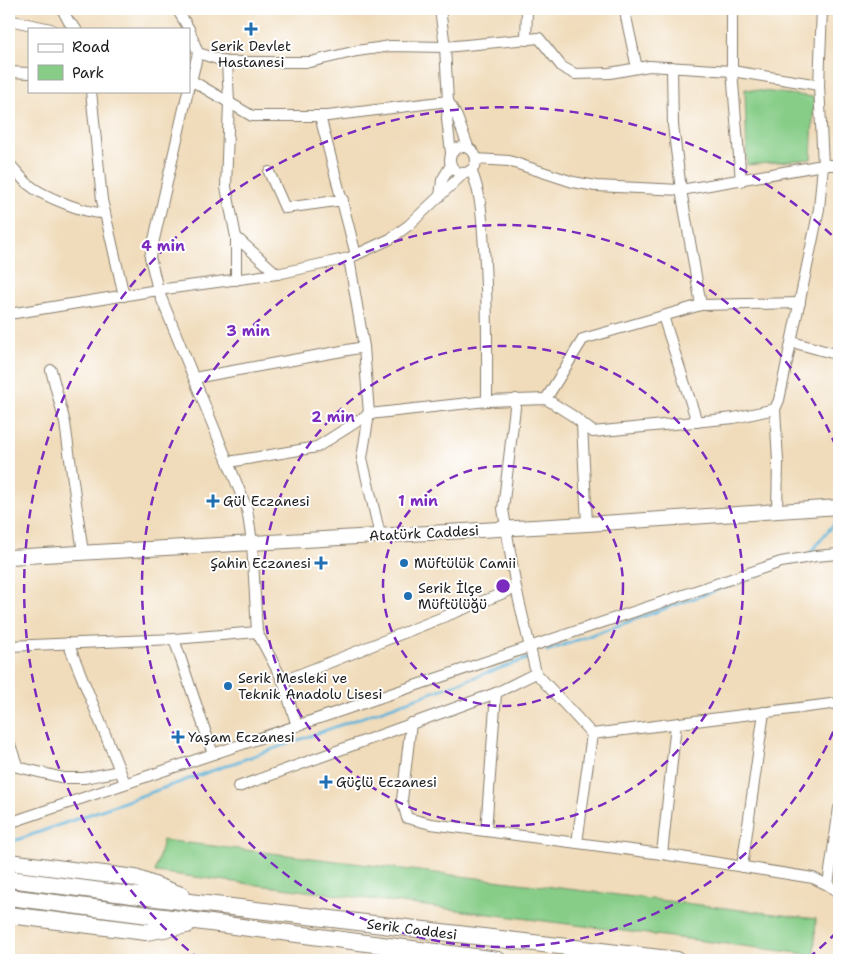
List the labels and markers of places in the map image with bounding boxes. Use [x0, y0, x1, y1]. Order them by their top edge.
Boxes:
marker: Serik Devlet Hastanesi [244, 22, 258, 36]
place label: Serik Devlet Hastanesi [211, 37, 291, 71]
place label: Gül Eczanesi [223, 492, 310, 510]
marker: Gül Eczanesi [207, 495, 219, 507]
place label: Şahin Eczanesi [210, 554, 311, 572]
place label: Müftülük Camii [414, 554, 516, 572]
marker: Şahin Eczanesi [315, 557, 327, 569]
marker: Müftülük Camii [398, 557, 410, 569]
centre of rings [494, 577, 512, 595]
place label: Serik İlçe Müftülüğü [418, 579, 487, 613]
marker: Serik İlçe Müftülüğü [402, 590, 414, 602]
place label: Serik Mesleki ve Teknik Anadolu Lisesi [238, 669, 383, 703]
marker: Serik Mesleki ve Teknik Anadolu Lisesi [222, 680, 234, 692]
place label: Yaşam Eczanesi [188, 728, 295, 746]
marker: Yaşam Eczanesi [172, 731, 184, 743]
place label: Güçlü Eczanesi [336, 773, 437, 791]
marker: Güçlü Eczanesi [320, 776, 332, 788]

